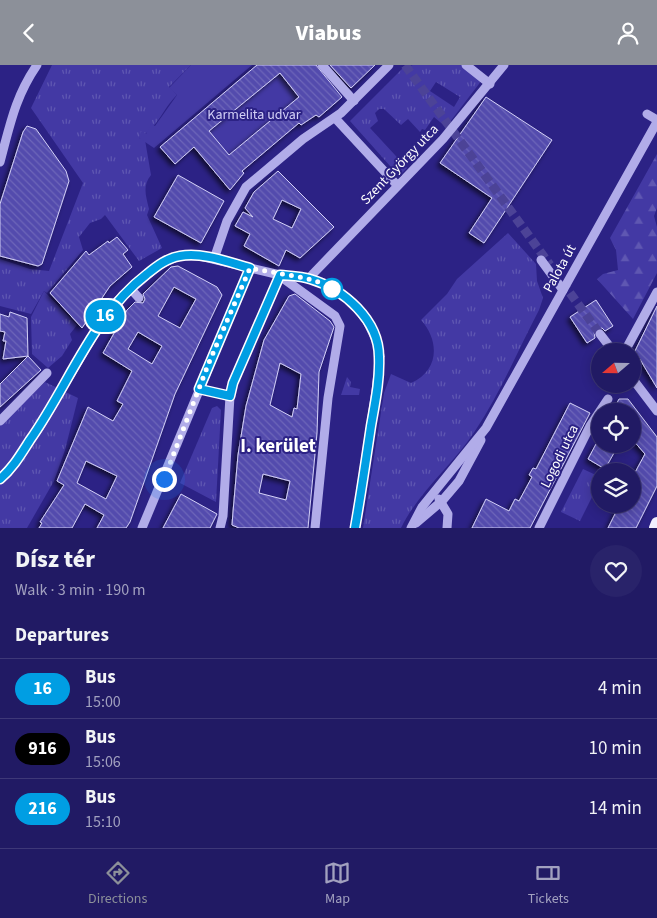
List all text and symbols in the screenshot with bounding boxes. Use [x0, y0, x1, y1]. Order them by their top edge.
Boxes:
text: Viabus [296, 17, 361, 49]
icon: back [15, 19, 43, 47]
icon: person [614, 19, 642, 47]
park label: Karmelita udvar [207, 105, 301, 125]
street label: Szent György utca [356, 120, 443, 209]
street label: Palota út [539, 241, 581, 296]
unlabelled marker [321, 278, 343, 300]
line badge: 16 [82, 300, 128, 332]
text: 16 [95, 303, 115, 328]
north arrow [591, 343, 641, 393]
map controls [591, 343, 641, 513]
button: locate [591, 403, 641, 453]
street label: Logodi utca [536, 421, 584, 491]
district label: I. kerület [240, 433, 316, 460]
button: layers [591, 463, 641, 513]
your location [152, 467, 177, 492]
text: Dísz tér [15, 542, 95, 577]
button: heart [590, 545, 642, 597]
text: Walk · 3 min · 190 m [15, 579, 146, 601]
text: Departures [15, 622, 109, 649]
text: Bus [85, 664, 116, 691]
text: 4 min [598, 675, 642, 702]
text: 16 [33, 676, 52, 701]
text: 15:00 [85, 691, 121, 713]
text: Bus [85, 724, 116, 751]
text: 10 min [588, 735, 642, 762]
text: 916 [28, 736, 57, 761]
text: 15:06 [85, 751, 121, 773]
text: Bus [85, 784, 116, 811]
text: 14 min [588, 795, 642, 822]
text: 216 [28, 796, 57, 821]
text: 15:10 [85, 811, 121, 833]
tab: Directions [88, 859, 147, 909]
tab: Map [323, 859, 351, 909]
tab: Tickets [528, 859, 569, 909]

